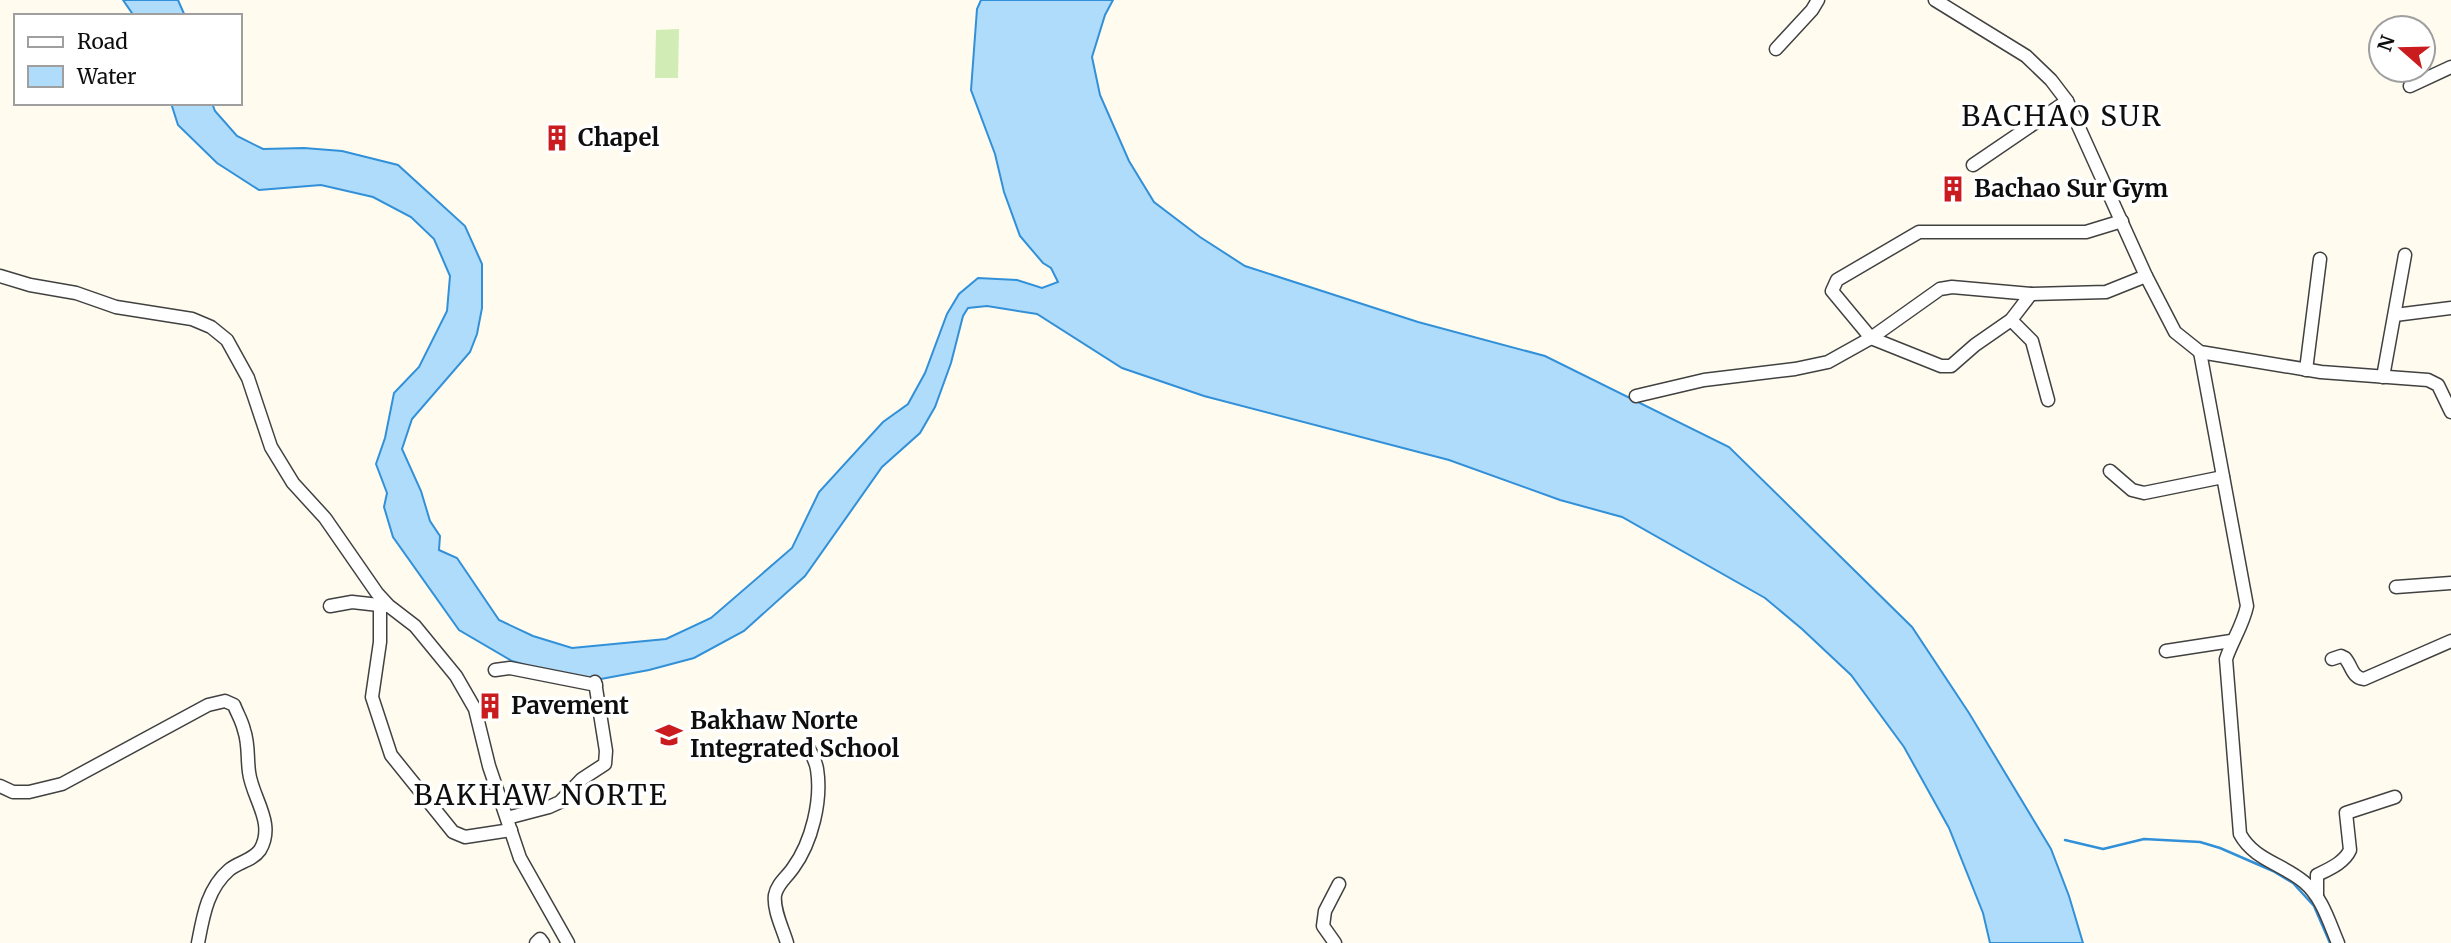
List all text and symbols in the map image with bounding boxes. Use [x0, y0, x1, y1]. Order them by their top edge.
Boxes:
legend [14, 14, 242, 105]
north arrow [2367, 14, 2437, 84]
text: Road [77, 28, 128, 55]
text: N [2372, 32, 2400, 54]
text: Water [76, 63, 136, 90]
district label: BACHAO SUR [1961, 98, 2163, 134]
place label: Chapel [578, 122, 659, 153]
building icon: Chapel [542, 123, 572, 153]
place label: Bachao Sur Gym [1974, 173, 2168, 204]
building icon: Bachao Sur Gym [1938, 174, 1968, 204]
place label: Pavement [511, 690, 629, 721]
building icon: Pavement [475, 691, 505, 721]
place label: Bakhaw Norte Integrated School [690, 705, 900, 764]
school or university icon: Bakhaw Norte Integrated School [654, 720, 684, 750]
district label: BAKHAW NORTE [414, 777, 669, 813]

